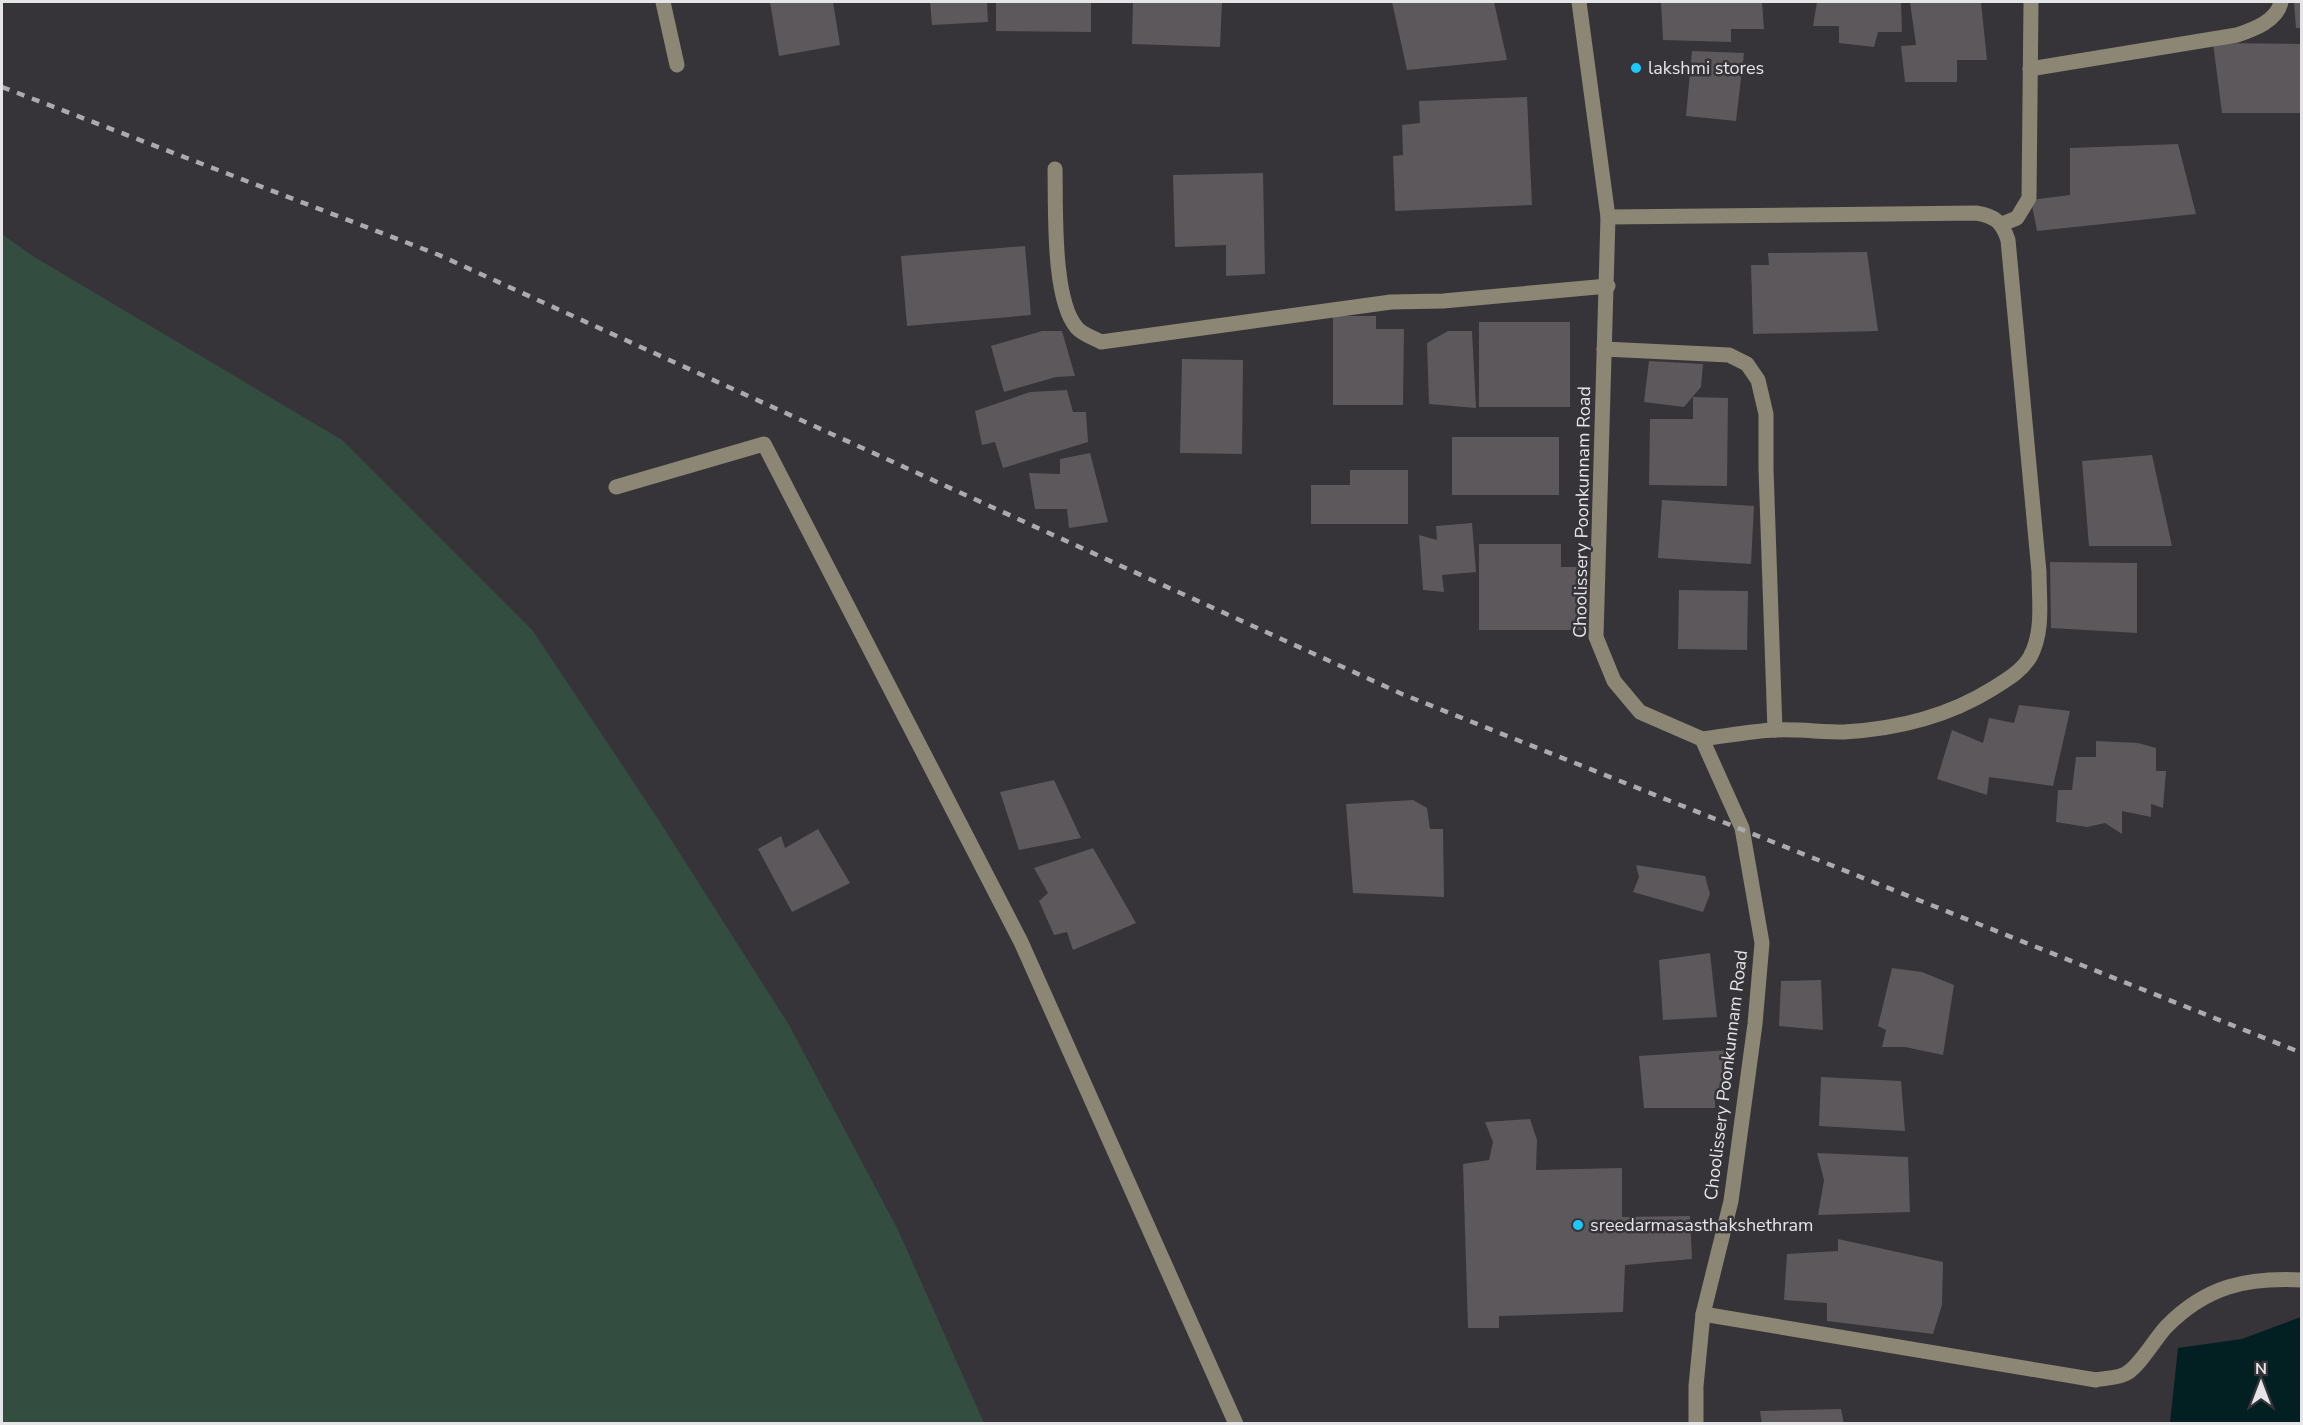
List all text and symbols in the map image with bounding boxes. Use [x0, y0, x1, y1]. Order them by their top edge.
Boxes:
place label: lakshmi stores [1648, 56, 1764, 80]
marker: lakshmi stores [1629, 61, 1643, 75]
street label: Choolissery Poonkunnam Road [1568, 386, 1596, 638]
street label: Choolissery Poonkunnam Road [1699, 949, 1753, 1201]
place label: sreedarmasasthakshethram [1590, 1213, 1814, 1237]
marker: sreedarmasasthakshethram [1571, 1218, 1585, 1232]
north arrow [2231, 1353, 2291, 1413]
text: N [2255, 1358, 2267, 1380]

